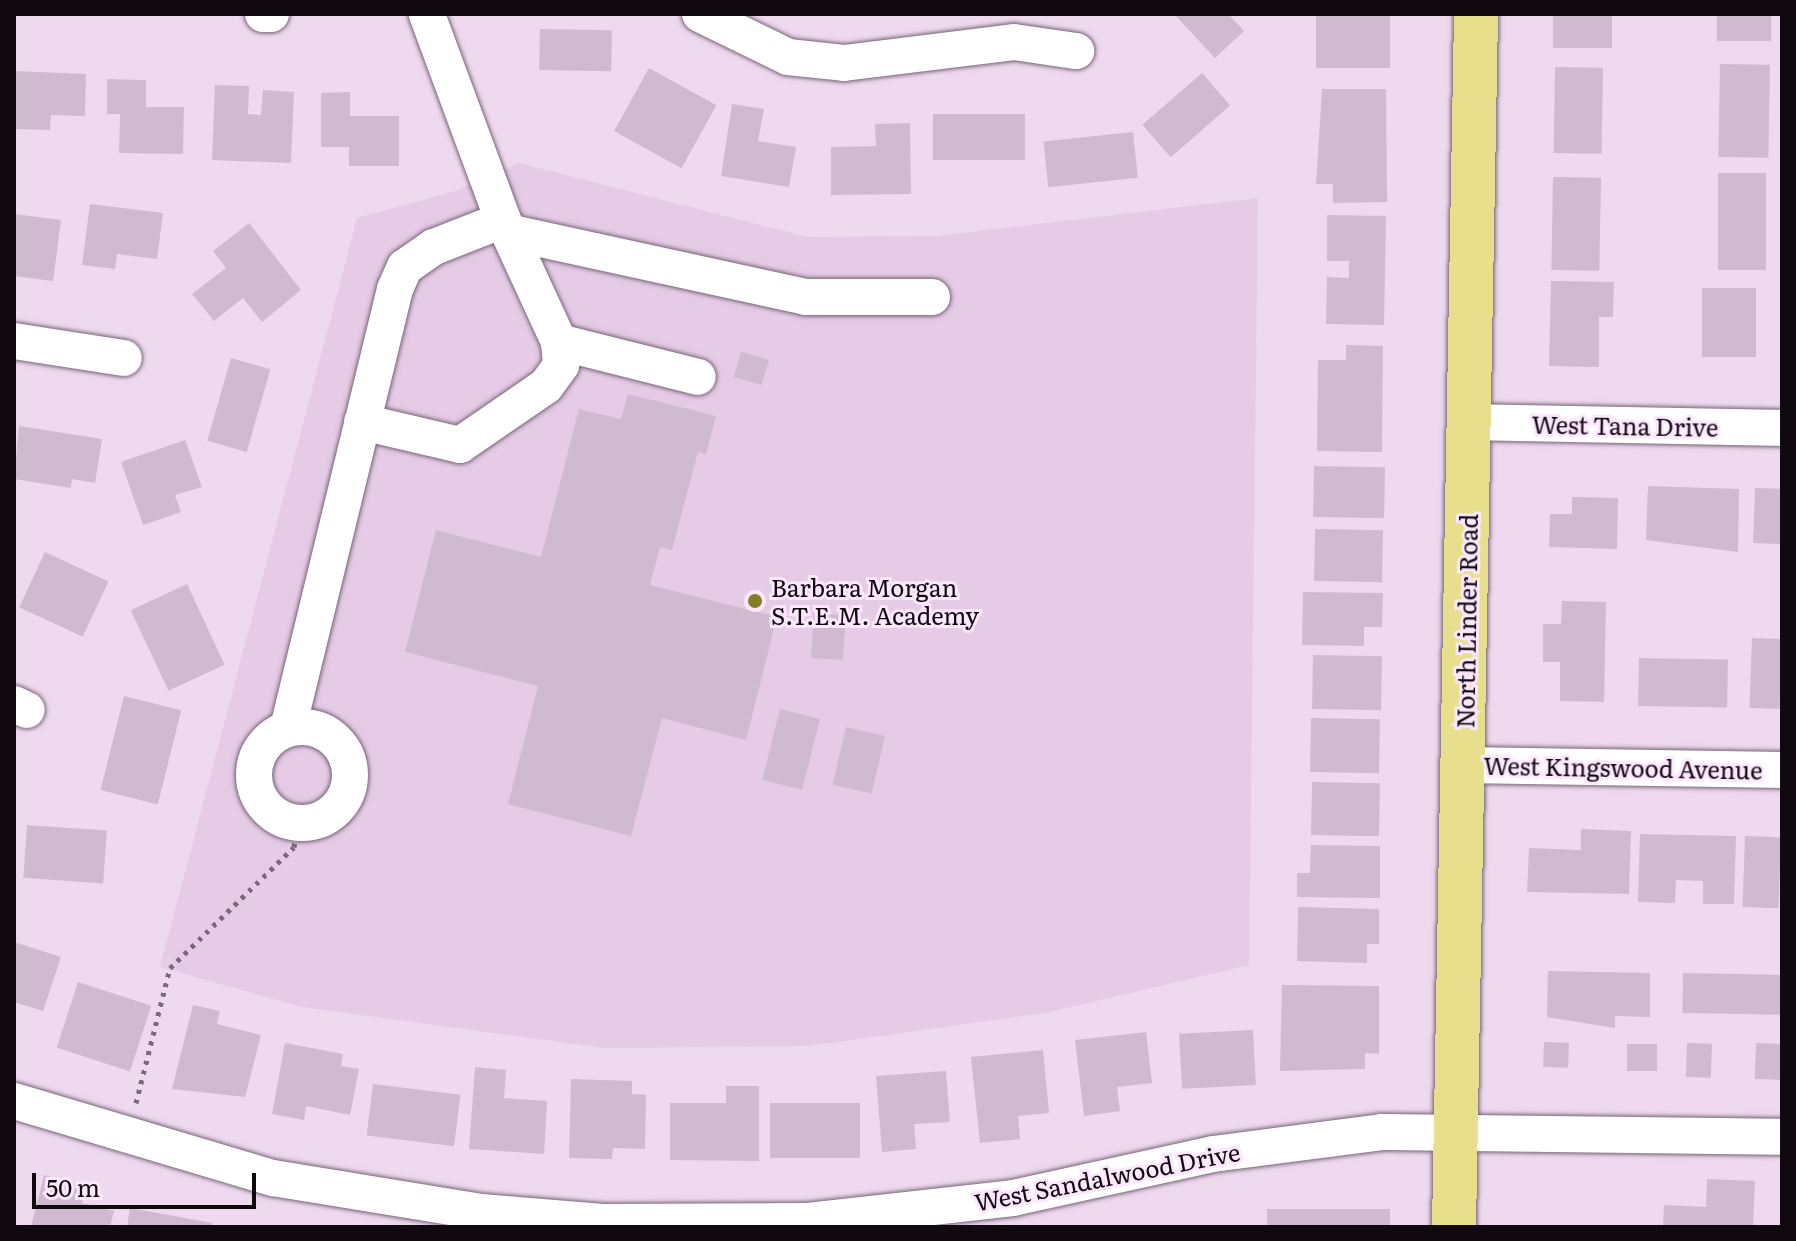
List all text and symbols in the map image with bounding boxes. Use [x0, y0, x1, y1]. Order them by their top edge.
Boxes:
street label: West Tana Drive [1531, 409, 1719, 441]
street label: North Linder Road [1450, 514, 1482, 728]
place label: Barbara Morgan S.T.E.M. Academy [771, 573, 979, 629]
marker: Barbara Morgan S.T.E.M. Academy [746, 592, 764, 610]
street label: West Kingswood Avenue [1483, 750, 1763, 784]
street label: West Sandalwood Drive [972, 1136, 1242, 1216]
scale bar [36, 1157, 260, 1207]
text: 50 m [46, 1169, 100, 1204]

